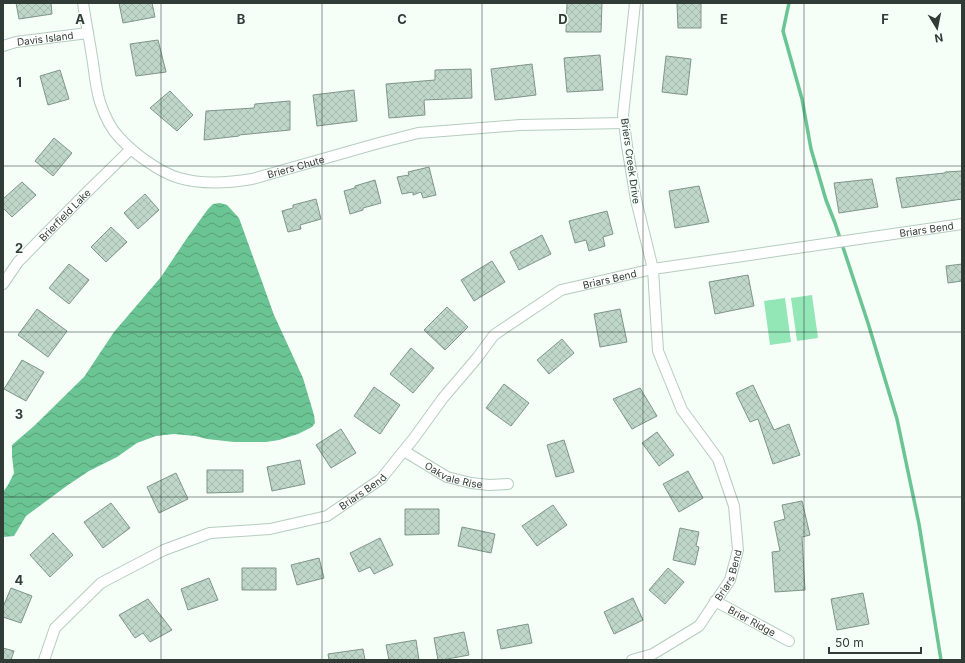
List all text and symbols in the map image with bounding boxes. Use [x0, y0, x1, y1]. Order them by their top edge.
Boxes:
north arrow [917, 8, 957, 48]
text: A [75, 11, 85, 27]
text: B [237, 11, 246, 27]
text: C [397, 11, 407, 27]
text: D [558, 11, 568, 27]
text: E [720, 11, 728, 27]
text: F [881, 11, 889, 27]
street label: Davis Island [16, 29, 74, 48]
text: N [933, 30, 944, 45]
text: 1 [16, 74, 22, 90]
street label: Briers Creek Drive [619, 117, 643, 205]
street label: Briers Chute [266, 153, 326, 180]
street label: Brierfield Lake [36, 186, 93, 243]
street label: Briars Bend [899, 219, 954, 239]
text: 2 [15, 240, 23, 256]
street label: Briars Bend [581, 267, 638, 291]
text: 3 [15, 406, 23, 422]
street label: Oakvale Rise [423, 459, 483, 490]
street label: Briars Bend [337, 471, 389, 512]
street label: Briars Bend [712, 548, 744, 603]
text: 4 [15, 572, 24, 588]
street label: Brier Ridge [726, 603, 778, 639]
scale bar [829, 629, 921, 655]
text: 50 m [835, 635, 864, 650]

